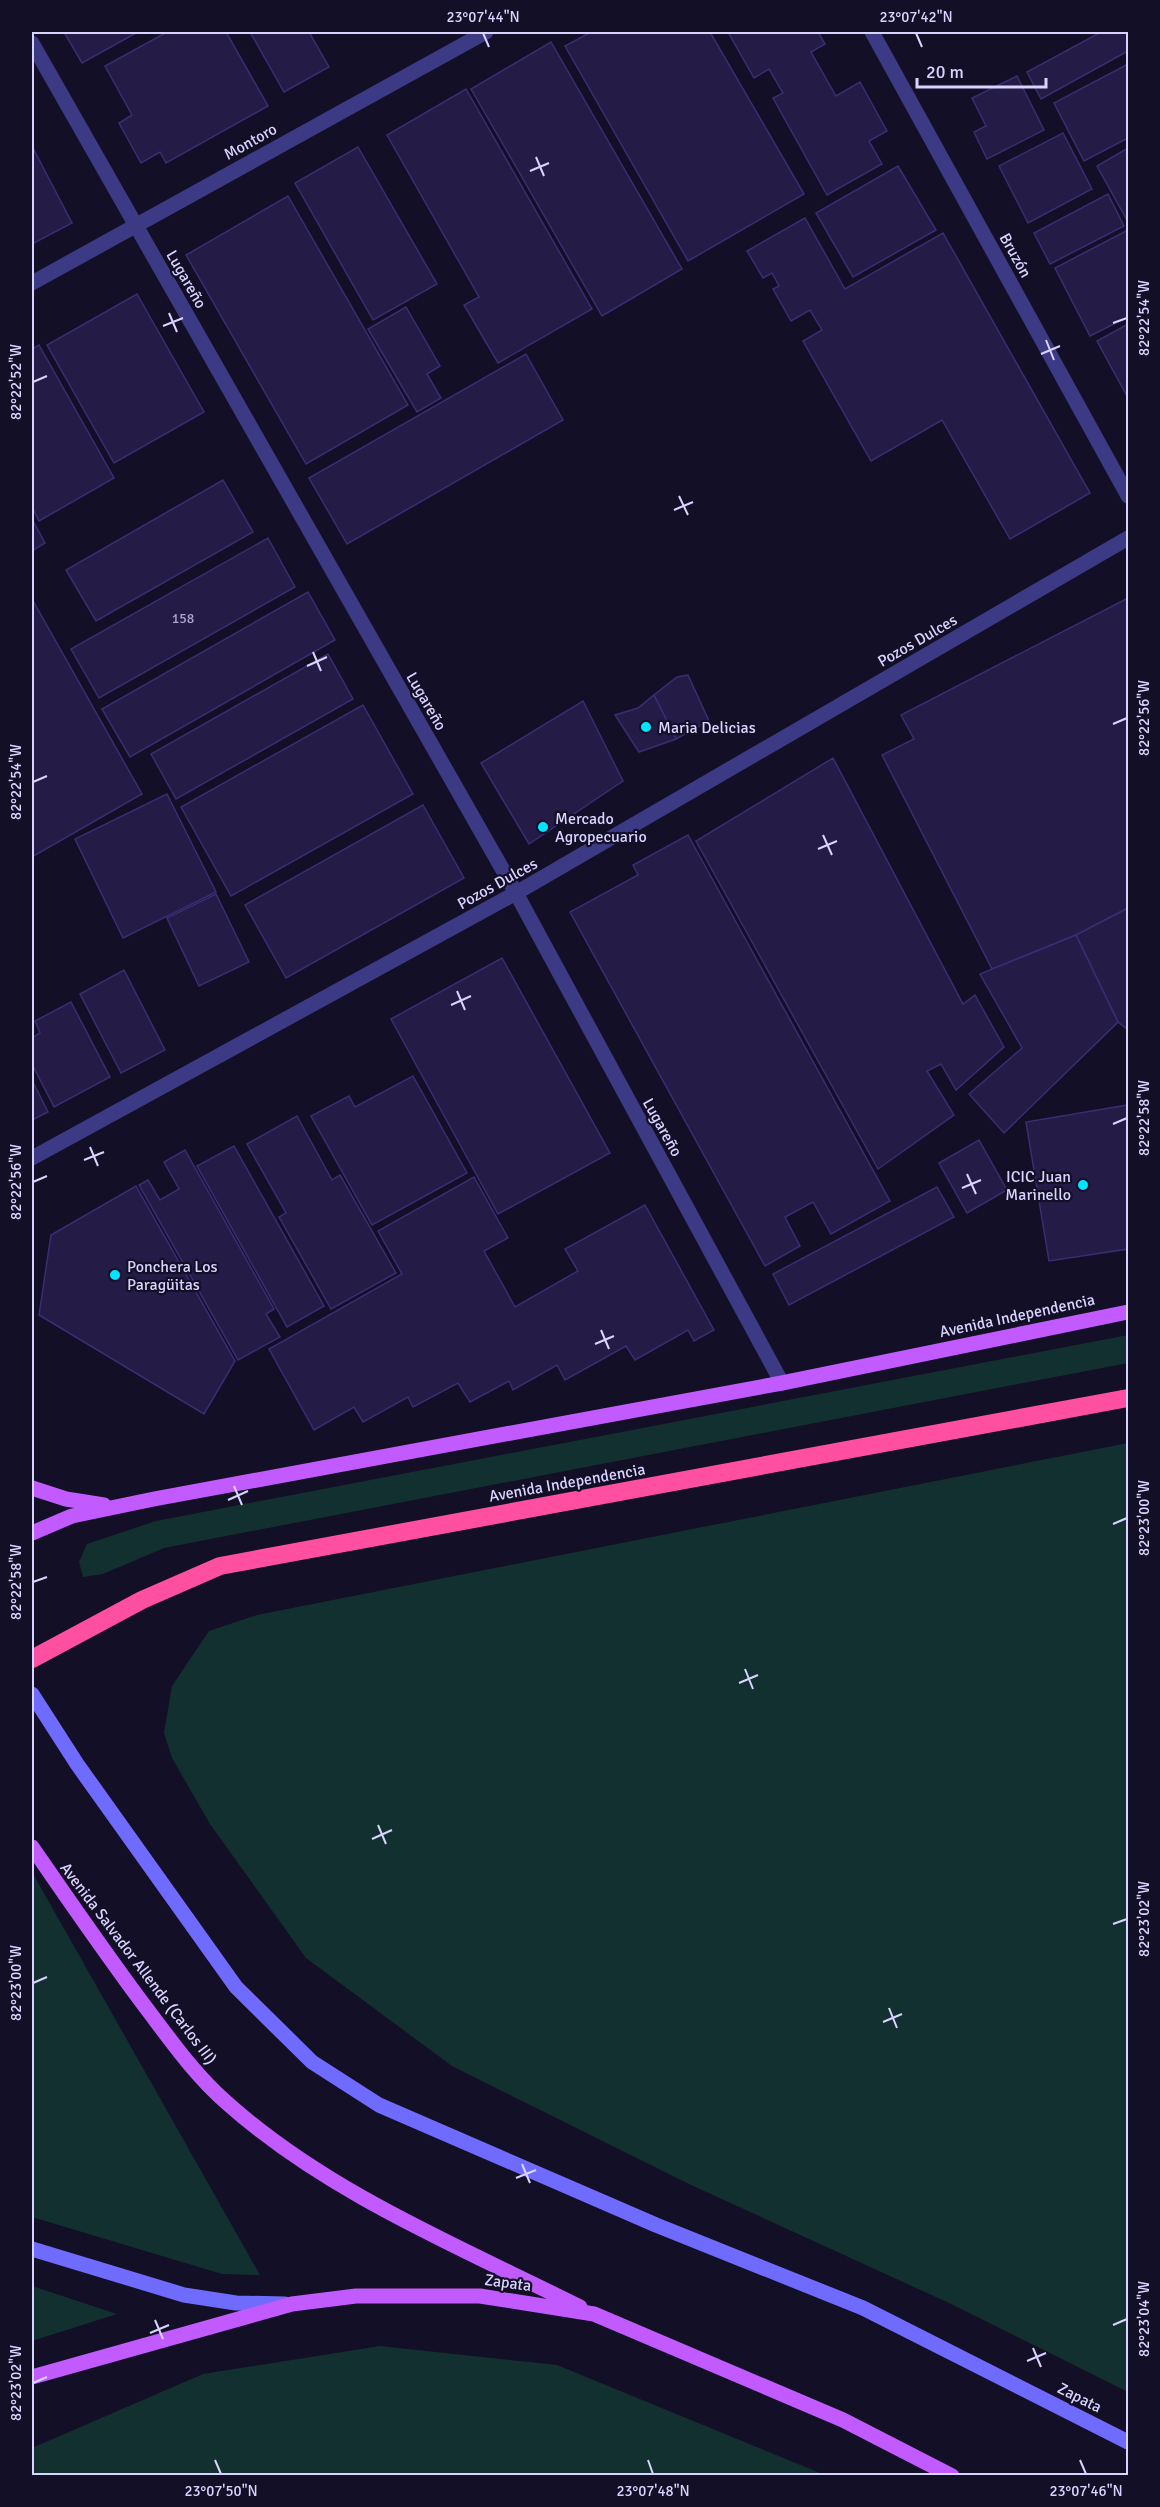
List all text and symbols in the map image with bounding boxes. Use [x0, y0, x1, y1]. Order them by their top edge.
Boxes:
text: 23°07'44"N [446, 8, 520, 26]
text: 23°07'42"N [879, 8, 953, 26]
scale bar [917, 51, 1046, 89]
text: 20 m [926, 61, 964, 83]
street label: Montoro [220, 119, 281, 165]
street label: Bruzón [995, 230, 1036, 281]
street label: Lugareño [161, 247, 211, 312]
text: 82°22'54"W [1135, 280, 1153, 356]
text: 82°22'52"W [7, 344, 25, 420]
house number: 158 [172, 610, 194, 627]
street label: Pozos Dulces [874, 610, 961, 672]
street label: Lugareño [401, 669, 451, 734]
text: 82°22'56"W [1135, 680, 1153, 756]
place label: Maria Delicias [658, 718, 756, 738]
marker: Maria Delicias [639, 720, 653, 734]
text: 82°22'54"W [7, 744, 25, 820]
place label: Mercado Agropecuario [555, 809, 647, 847]
marker: Mercado Agropecuario [536, 820, 550, 834]
street label: Pozos Dulces [454, 854, 541, 914]
text: 82°22'58"W [1135, 1080, 1153, 1156]
street label: Lugareño [638, 1095, 686, 1160]
text: 82°22'56"W [7, 1144, 25, 1220]
place label: ICIC Juan Marinello [1005, 1167, 1071, 1205]
marker: ICIC Juan Marinello [1076, 1178, 1090, 1192]
place label: Ponchera Los Paragüitas [127, 1257, 218, 1295]
marker: Ponchera Los Paragüitas [108, 1268, 122, 1282]
street label: Avenida Independencia [938, 1290, 1097, 1342]
street label: Avenida Independencia [487, 1459, 647, 1507]
text: 82°23'00"W [1135, 1480, 1153, 1556]
text: 82°22'58"W [7, 1544, 25, 1620]
street label: Avenida Salvador Allende (Carlos III) [56, 1859, 221, 2069]
text: 82°23'02"W [1135, 1881, 1153, 1957]
text: 82°23'00"W [7, 1945, 25, 2021]
street label: Zapata [483, 2270, 533, 2296]
text: 82°23'04"W [1135, 2281, 1153, 2357]
text: 82°23'02"W [7, 2345, 25, 2421]
street label: Zapata [1054, 2378, 1105, 2417]
text: 23°07'50"N [184, 2482, 258, 2500]
text: 23°07'48"N [616, 2482, 690, 2500]
text: 23°07'46"N [1049, 2482, 1123, 2500]

